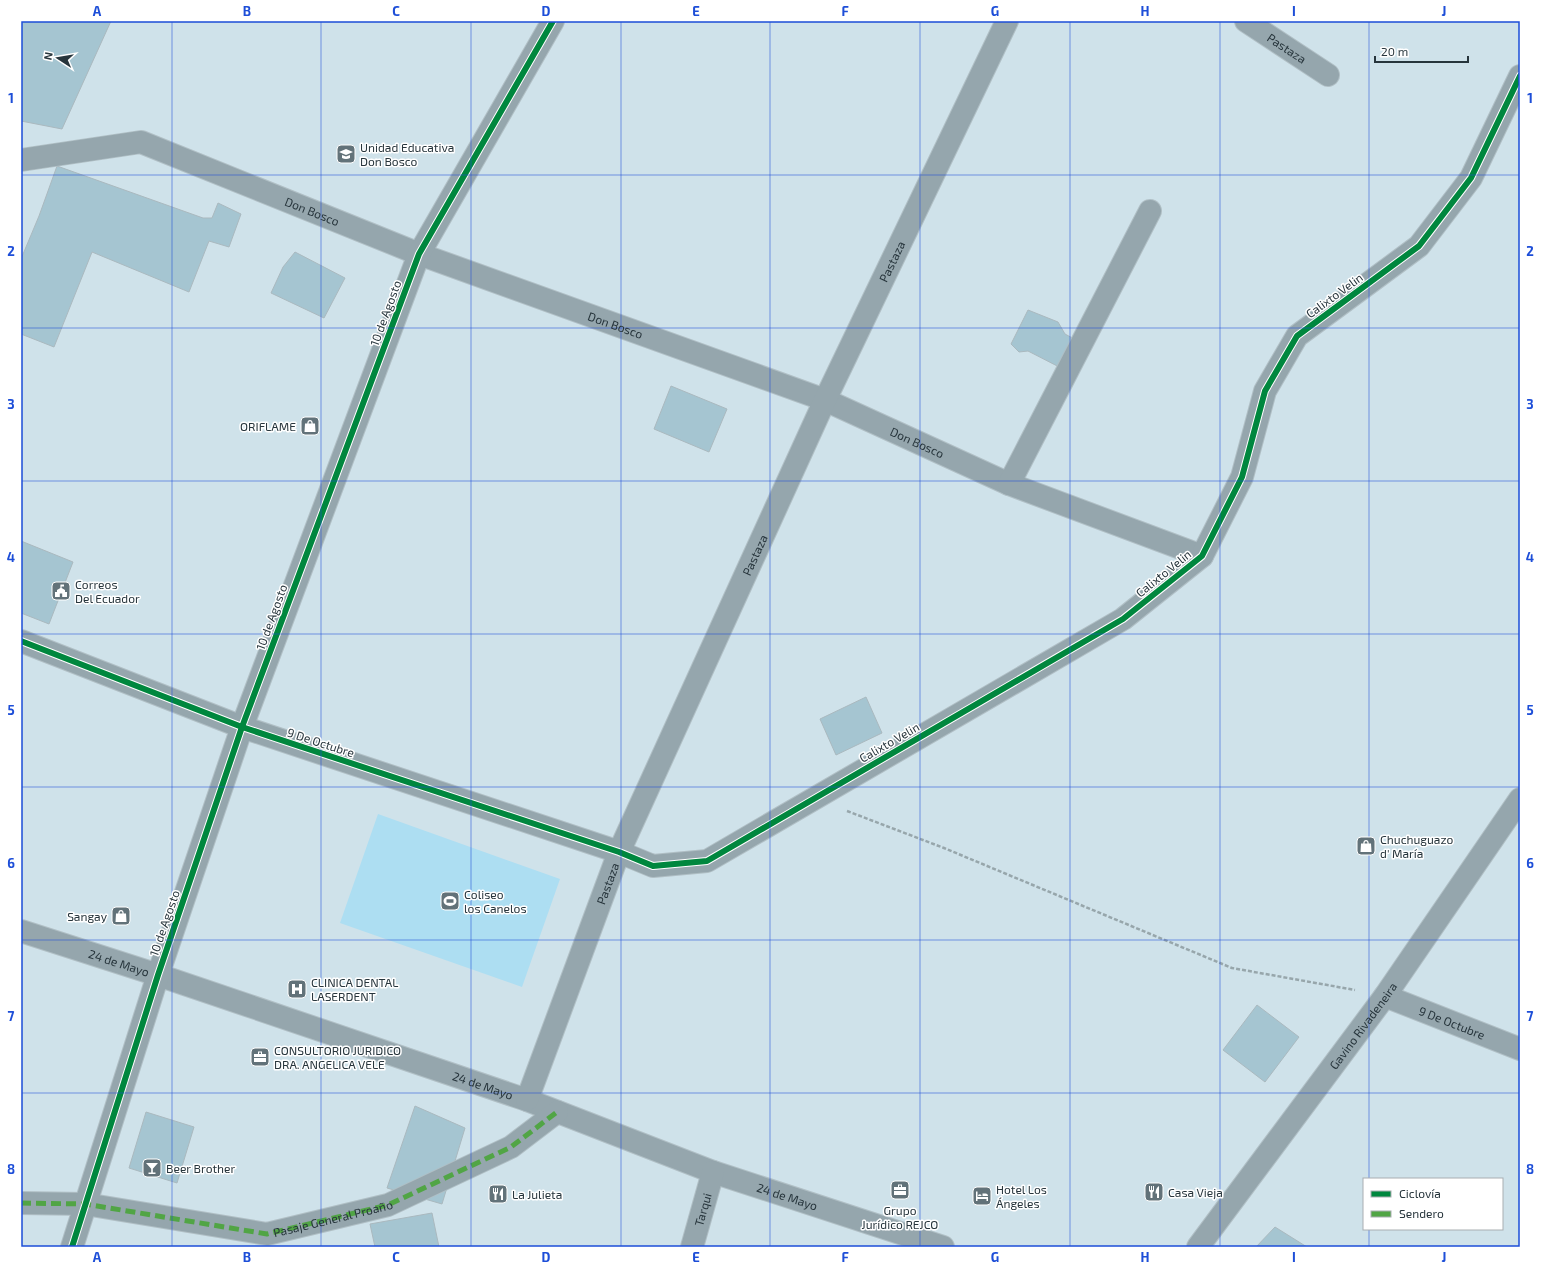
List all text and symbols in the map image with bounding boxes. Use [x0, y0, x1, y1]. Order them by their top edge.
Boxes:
text: A [93, 3, 102, 19]
text: B [243, 3, 251, 19]
text: C [392, 3, 400, 19]
text: D [542, 3, 551, 19]
text: E [692, 3, 700, 19]
text: F [841, 3, 849, 19]
text: G [991, 3, 999, 19]
text: H [1141, 3, 1150, 19]
text: I [1292, 3, 1296, 19]
text: J [1442, 3, 1446, 19]
street label: Pastaza [1265, 30, 1309, 66]
north arrow [38, 38, 78, 78]
scale bar [1375, 38, 1468, 64]
text: 20 m [1381, 44, 1408, 58]
text: N [41, 51, 55, 61]
text: 1 [8, 90, 14, 106]
text: 1 [1527, 90, 1533, 106]
place label: Unidad Educativa Don Bosco [360, 140, 454, 168]
school or university icon: Unidad Educativa Don Bosco [335, 143, 357, 165]
street label: Don Bosco [283, 194, 342, 228]
street label: Pastaza [876, 239, 907, 284]
text: 2 [7, 243, 15, 259]
text: 2 [1526, 243, 1534, 259]
street label: Calixto Velin [1303, 270, 1365, 320]
street label: 10 de Agosto [367, 278, 403, 348]
street label: Don Bosco [586, 308, 645, 341]
text: 3 [7, 396, 15, 412]
text: 3 [1526, 396, 1534, 412]
shop icon: ORIFLAME [299, 415, 321, 437]
place label: ORIFLAME [240, 419, 296, 433]
street label: Don Bosco [888, 424, 947, 461]
street label: Pastaza [739, 532, 770, 578]
street label: Calixto Velin [1133, 546, 1193, 599]
text: 4 [7, 549, 15, 565]
text: 4 [1526, 549, 1534, 565]
place label: Correos Del Ecuador [75, 577, 140, 605]
public building icon: Correos Del Ecuador [50, 580, 72, 602]
street label: 10 de Agosto [253, 582, 289, 652]
text: 5 [7, 702, 15, 718]
text: 5 [1526, 702, 1534, 718]
street label: Calixto Velin [857, 719, 921, 765]
street label: 9 De Octubre [286, 725, 356, 759]
place label: Chuchuguazo d' María [1380, 832, 1454, 860]
shop icon: Chuchuguazo d' María [1355, 835, 1377, 857]
text: 6 [7, 855, 15, 871]
text: 6 [1526, 855, 1534, 871]
street label: Pastaza [593, 861, 621, 906]
place label: Coliseo los Canelos [464, 887, 526, 915]
street label: 10 de Agosto [146, 888, 182, 958]
sports icon: Coliseo los Canelos [439, 890, 461, 912]
shop icon: Sangay [110, 905, 132, 927]
place label: Sangay [67, 909, 108, 923]
street label: 24 de Mayo [87, 946, 151, 979]
place label: CLINICA DENTAL LASERDENT [311, 975, 399, 1003]
hospital icon: CLINICA DENTAL LASERDENT [286, 978, 308, 1000]
street label: Gavino Rivadeneira [1326, 979, 1399, 1072]
street label: 9 De Octubre [1417, 1003, 1487, 1042]
text: 7 [8, 1008, 15, 1024]
text: 7 [1527, 1008, 1534, 1024]
place label: CONSULTORIO JURIDICO DRA. ANGELICA VELE [274, 1043, 401, 1071]
office icon: CONSULTORIO JURIDICO DRA. ANGELICA VELE [249, 1046, 271, 1068]
street label: 24 de Mayo [451, 1068, 515, 1102]
bar icon: Beer Brother [141, 1157, 163, 1179]
text: 8 [7, 1161, 15, 1177]
place label: Beer Brother [166, 1161, 235, 1175]
text: 8 [1526, 1161, 1534, 1177]
legend [1363, 1178, 1503, 1230]
office icon: Grupo Jurídico REJCO [889, 1179, 911, 1201]
street label: 24 de Mayo [755, 1180, 820, 1213]
restaurant icon: Casa Vieja [1143, 1181, 1165, 1203]
place label: Hotel Los Ángeles [996, 1182, 1047, 1210]
restaurant icon: La Julieta [487, 1183, 509, 1205]
hotel icon: Hotel Los Ángeles [971, 1185, 993, 1207]
place label: Casa Vieja [1168, 1185, 1223, 1200]
text: Ciclovía [1399, 1186, 1441, 1200]
place label: La Julieta [512, 1187, 562, 1201]
street label: Tarqui [691, 1191, 714, 1228]
street label: Pasaje General Proaño [272, 1197, 395, 1239]
place label: Grupo Jurídico REJCO [862, 1203, 938, 1231]
text: Sendero [1399, 1206, 1444, 1220]
text: A [93, 1249, 102, 1265]
text: B [243, 1249, 251, 1265]
text: C [392, 1249, 400, 1265]
text: D [542, 1249, 551, 1265]
text: E [692, 1249, 700, 1265]
text: F [841, 1249, 849, 1265]
text: G [991, 1249, 999, 1265]
text: H [1141, 1249, 1150, 1265]
text: I [1292, 1249, 1296, 1265]
text: J [1442, 1249, 1446, 1265]

